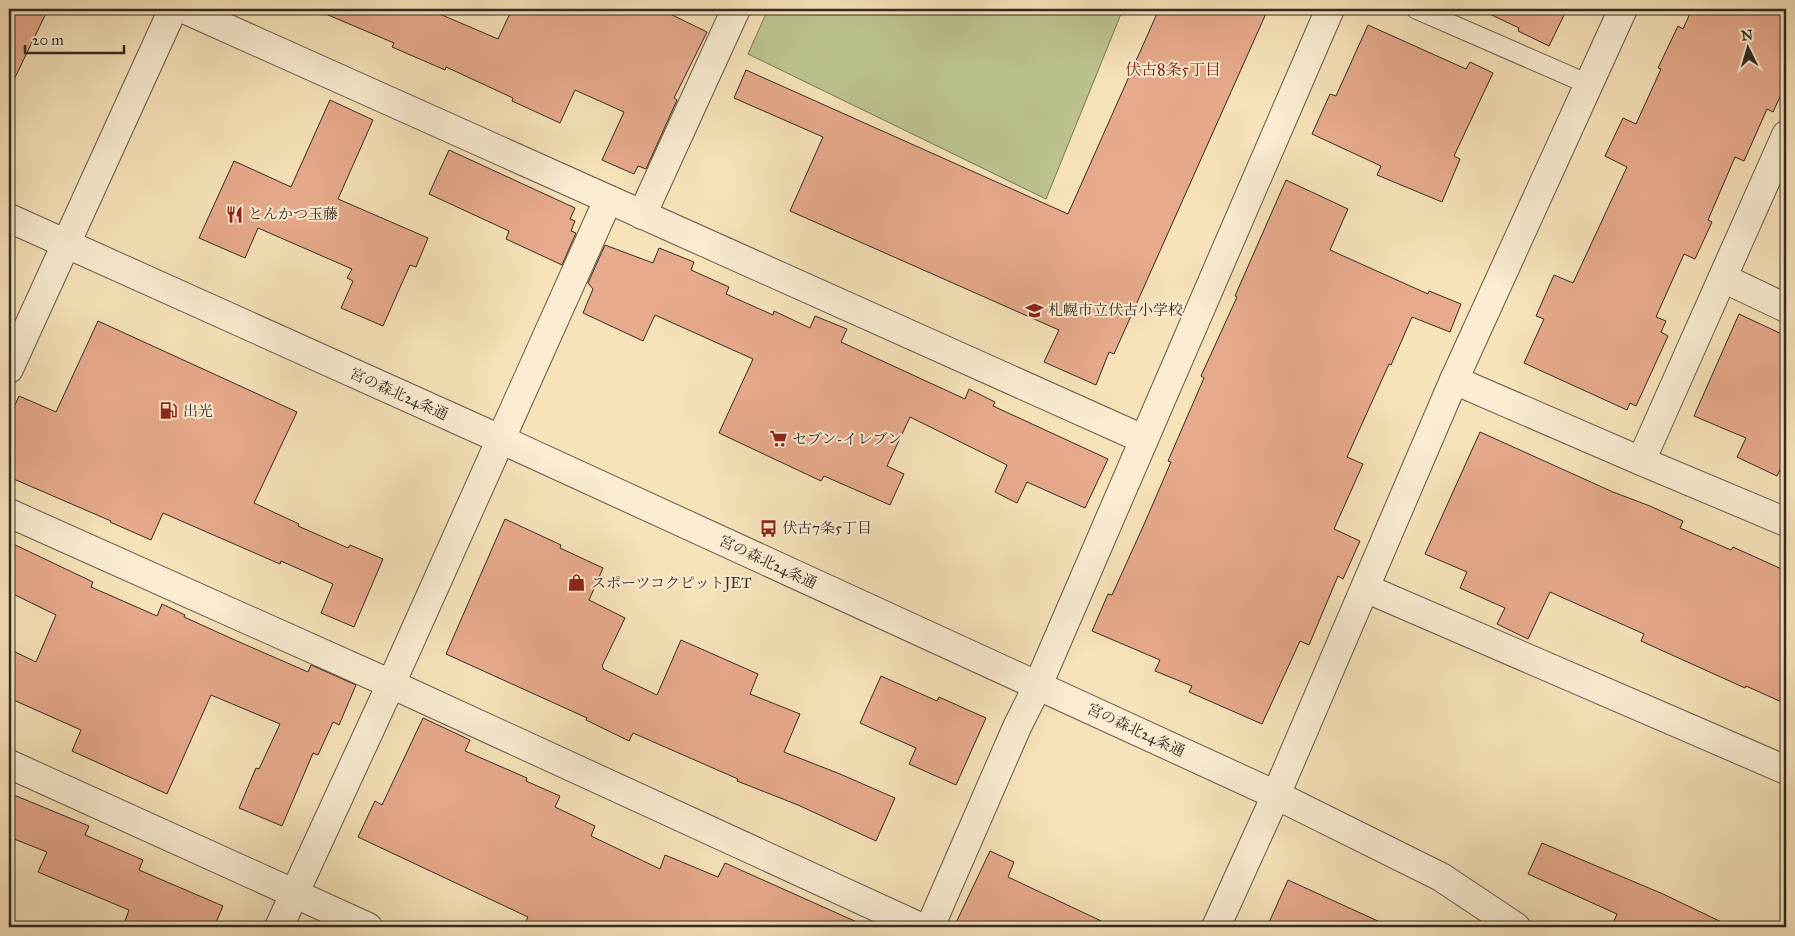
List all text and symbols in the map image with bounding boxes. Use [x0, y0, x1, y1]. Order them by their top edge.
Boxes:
scale bar [25, 22, 124, 54]
north arrow [1722, 22, 1772, 72]
text: N [1740, 27, 1754, 45]
text: 20 m [32, 31, 64, 49]
district label: 伏古8条5丁目 [1125, 60, 1221, 79]
restaurant icon: とんかつ玉藤 [224, 204, 244, 224]
place label: とんかつ玉藤 [248, 205, 338, 223]
school or university icon: 札幌市立伏古小学校 [1024, 300, 1044, 320]
place label: 札幌市立伏古小学校 [1048, 301, 1183, 319]
street label: 宮の森北24条通 [347, 364, 451, 424]
fuel station icon: 出光 [159, 401, 179, 421]
place label: 出光 [183, 402, 213, 420]
supermarket icon: セブン-イレブン [768, 429, 788, 449]
place label: セブン-イレブン [792, 430, 902, 448]
bus stop icon: 伏古7条5丁目 [758, 518, 778, 538]
place label: 伏古7条5丁目 [782, 519, 872, 537]
street label: 宮の森北24条通 [716, 531, 820, 593]
shop icon: スポーツコクピットJET [567, 573, 587, 593]
place label: スポーツコクピットJET [591, 574, 752, 593]
street label: 宮の森北24条通 [1084, 699, 1188, 761]

